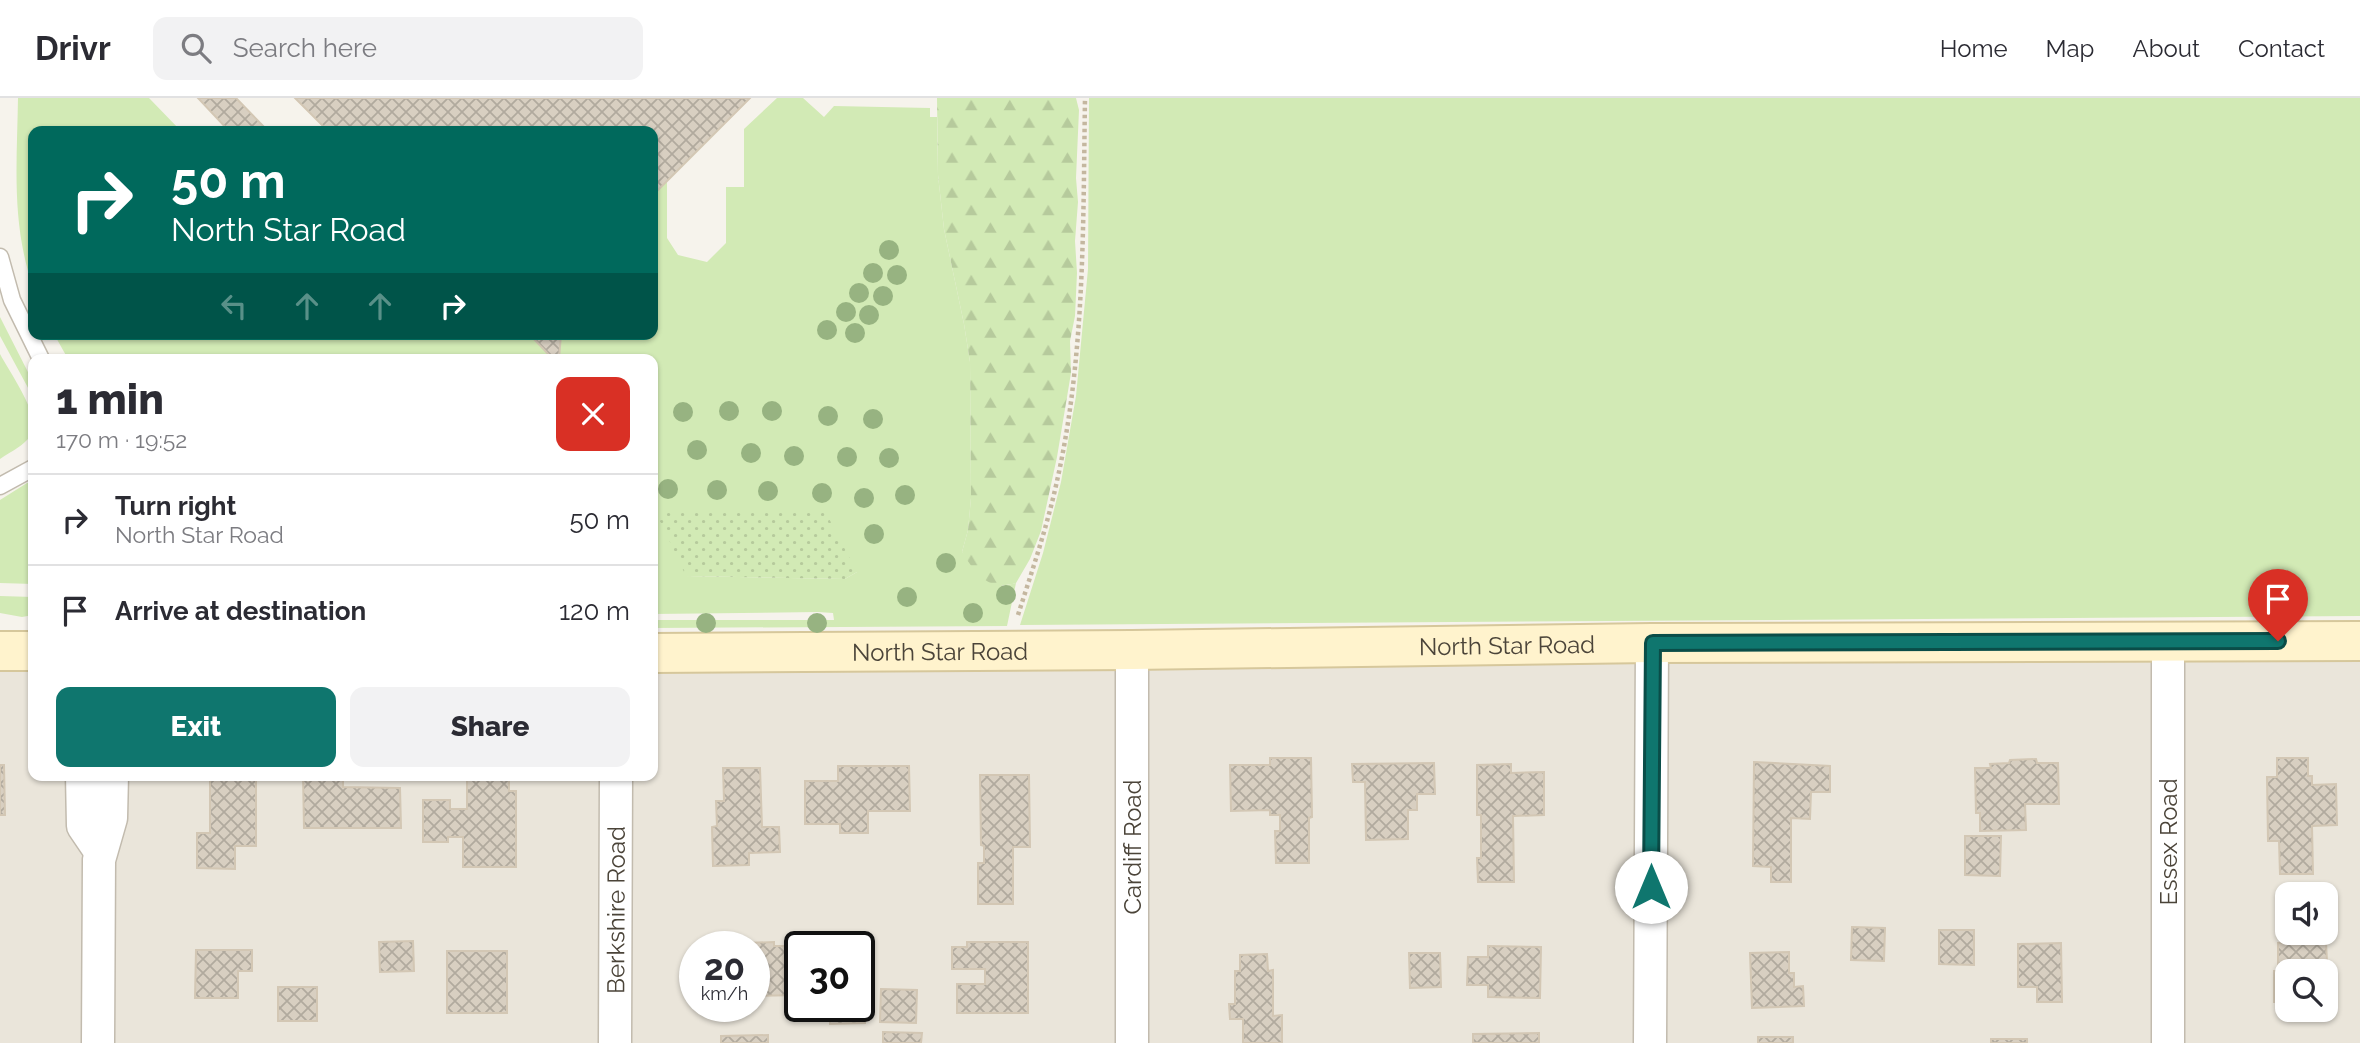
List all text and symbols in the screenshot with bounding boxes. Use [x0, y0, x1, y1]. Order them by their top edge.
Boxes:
search box [153, 17, 643, 80]
text: Drivr [35, 29, 111, 68]
icon: search [177, 29, 215, 67]
text: Search here [233, 33, 377, 63]
text: Home [1940, 34, 2008, 63]
text: Map [2046, 34, 2094, 63]
text: About [2132, 34, 2200, 63]
text: Contact [2238, 34, 2325, 63]
text: 50 m [171, 152, 286, 209]
icon: right [56, 154, 147, 245]
text: North Star Road [171, 211, 406, 248]
icon: left [215, 287, 253, 325]
icon: ahead [288, 287, 326, 325]
icon: ahead [361, 287, 399, 325]
icon: right [434, 287, 472, 325]
text: 1 min [56, 375, 164, 424]
button: close [556, 377, 630, 451]
text: 170 m · 19:52 [56, 426, 187, 453]
text: Turn right [115, 491, 236, 521]
icon: right [56, 501, 94, 539]
text: 50 m [569, 505, 630, 535]
text: North Star Road [115, 521, 284, 548]
pin [2248, 569, 2308, 641]
icon: arrive [2259, 580, 2297, 618]
icon: arrive [56, 592, 94, 630]
text: Arrive at destination [115, 596, 366, 626]
text: 120 m [559, 596, 630, 626]
street label: North Star Road [1419, 629, 1595, 661]
street label: North Star Road [852, 636, 1028, 666]
button: Exit [56, 687, 336, 767]
button: Share [350, 687, 630, 767]
street label: Essex Road [2154, 778, 2183, 906]
street label: Cardiff Road [1118, 780, 1147, 914]
street label: Berkshire Road [601, 826, 630, 994]
position arrow [1614, 850, 1688, 924]
map controls [2275, 882, 2338, 1022]
button: sound [2275, 882, 2338, 945]
speed limit sign: 30 [784, 931, 875, 1022]
text: 20 [704, 947, 745, 988]
button: search [2275, 959, 2338, 1022]
text: km/h [701, 983, 748, 1004]

